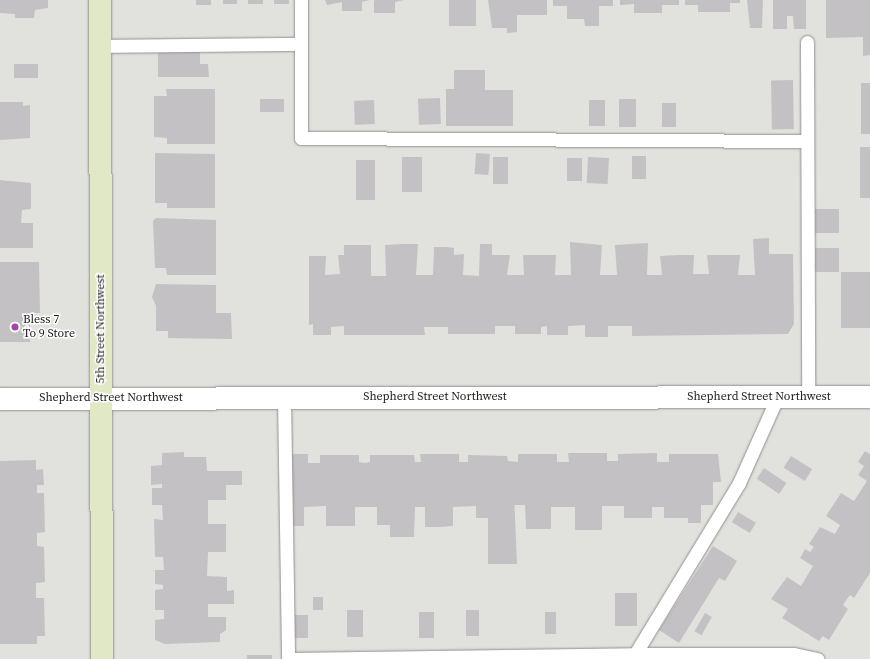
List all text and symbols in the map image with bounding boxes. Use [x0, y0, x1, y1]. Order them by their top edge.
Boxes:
street label: 5th Street Northwest [94, 274, 108, 384]
place label: Bless 7 To 9 Store [23, 313, 75, 341]
marker: Bless 7 To 9 Store [10, 322, 20, 332]
street label: Shepherd Street Northwest [363, 390, 507, 404]
street label: Shepherd Street Northwest [687, 390, 831, 404]
street label: Shepherd Street Northwest [39, 391, 183, 405]

